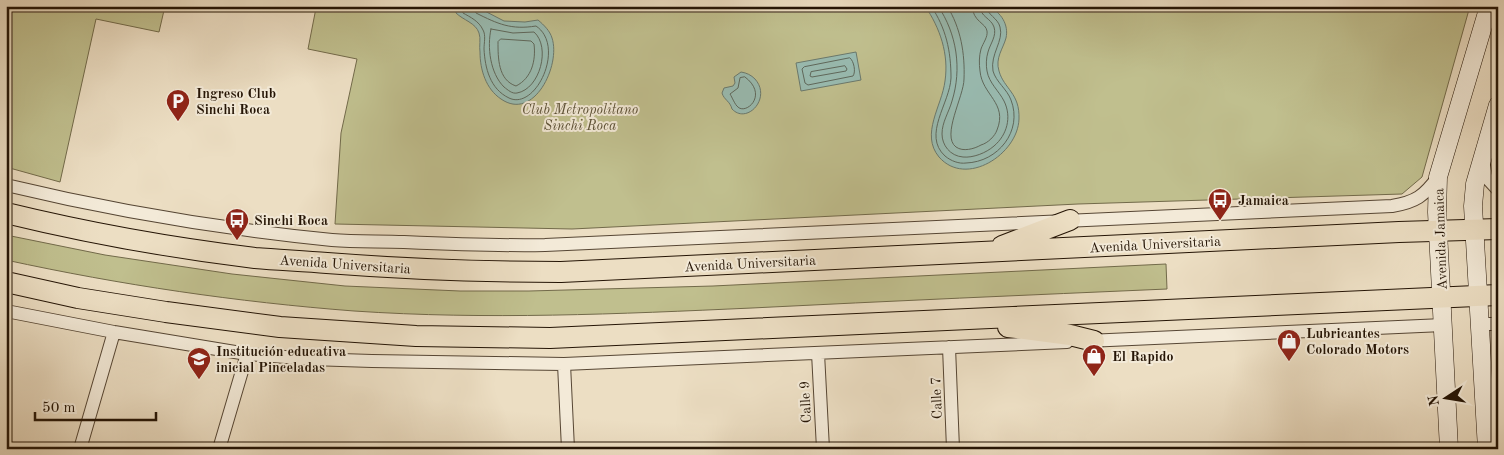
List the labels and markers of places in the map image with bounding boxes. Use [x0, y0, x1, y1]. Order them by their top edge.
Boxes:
place label: Ingreso Club Sinchi Roca [196, 87, 276, 117]
parking icon: Ingreso Club Sinchi Roca [165, 88, 191, 122]
bus stop icon: Jamaica [1207, 187, 1233, 221]
place label: Jamaica [1238, 194, 1289, 208]
bus stop icon: Sinchi Roca [224, 207, 250, 241]
place label: Sinchi Roca [254, 214, 328, 228]
place label: Lubricantes Colorado Motors [1306, 327, 1409, 357]
shop icon: Lubricantes Colorado Motors [1276, 328, 1302, 362]
shop icon: El Rapido [1081, 343, 1107, 377]
place label: Institución educativa inicial Pinceladas [216, 345, 346, 375]
school or university icon: Institución educativa inicial Pinceladas [186, 346, 212, 380]
place label: El Rapido [1112, 350, 1174, 364]

